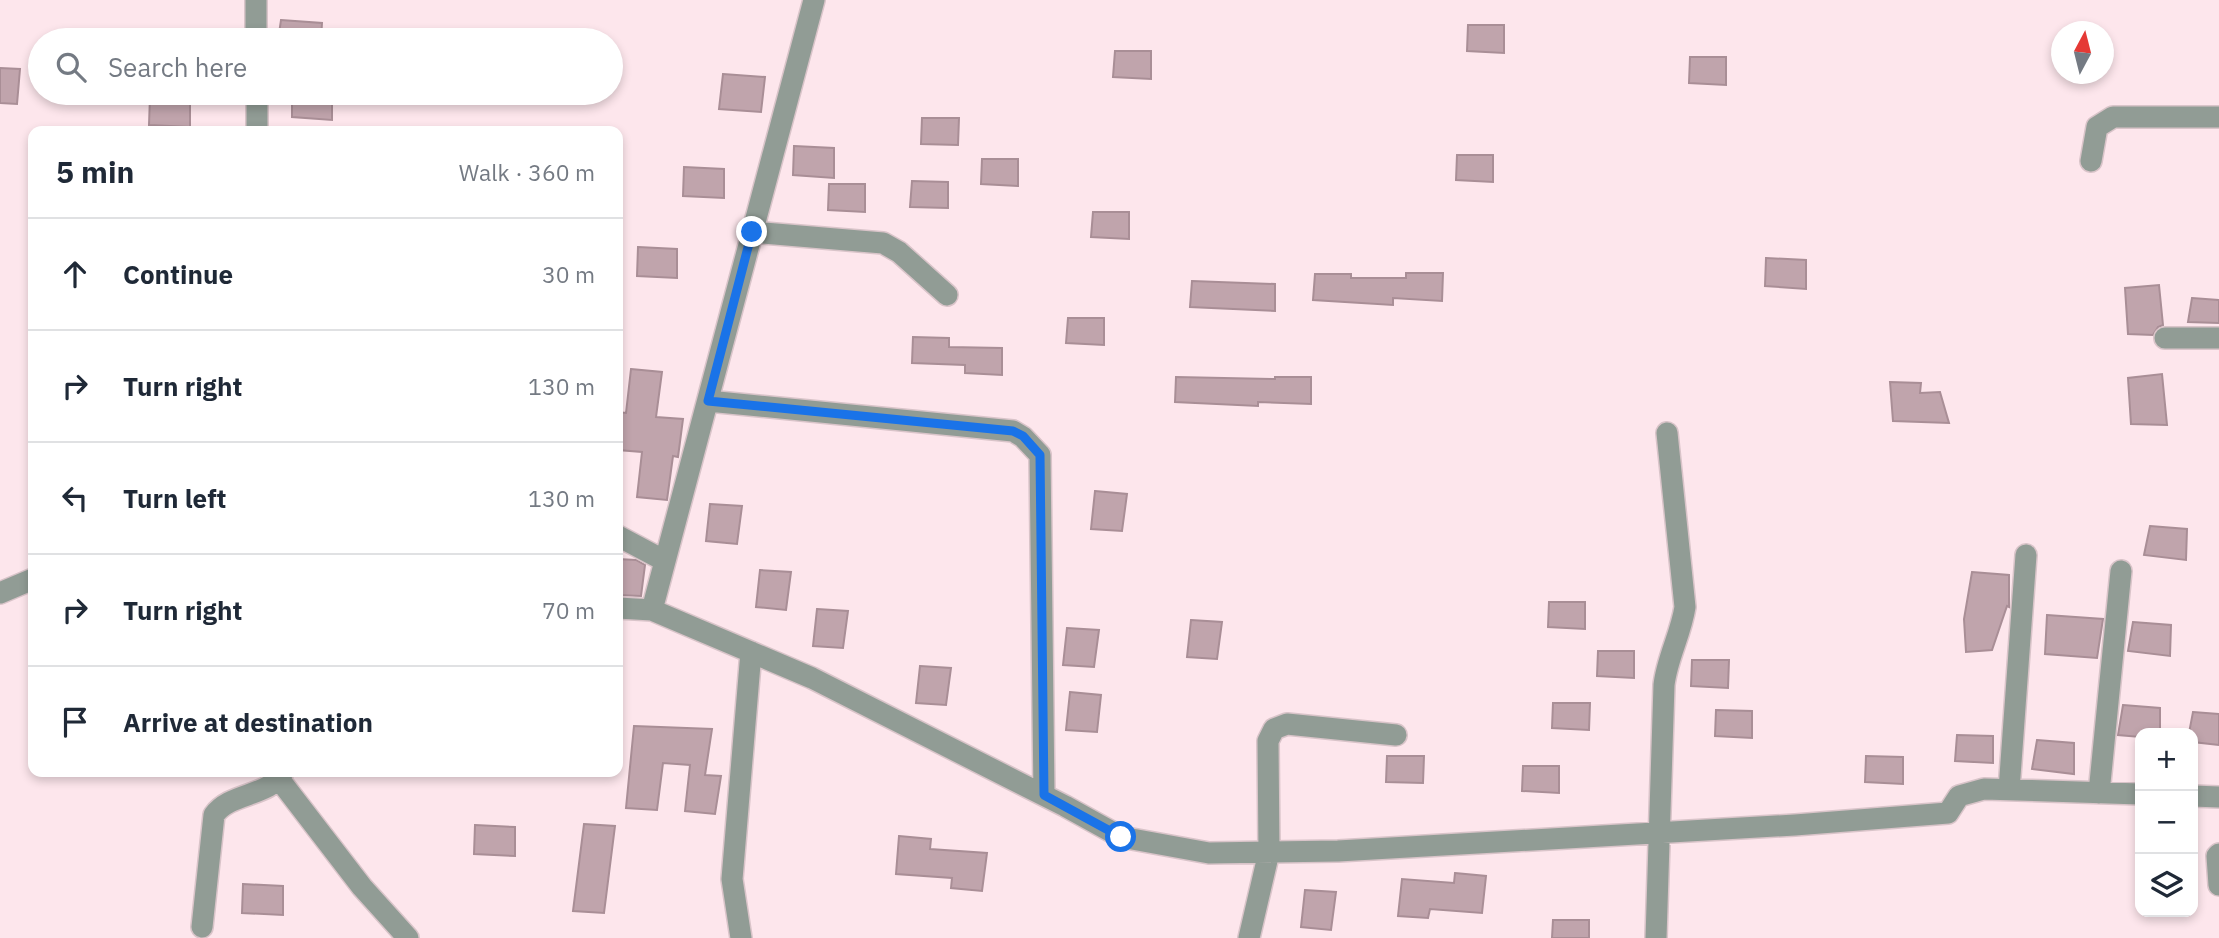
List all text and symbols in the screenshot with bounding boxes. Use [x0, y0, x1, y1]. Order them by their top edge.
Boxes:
north arrow [2051, 21, 2114, 84]
search box [28, 28, 623, 105]
icon: search [52, 48, 90, 86]
text: Search here [108, 50, 247, 84]
text: 5 min [56, 152, 134, 191]
text: Walk · 360 m [459, 157, 595, 187]
route end [736, 216, 767, 247]
icon: ahead [56, 255, 94, 293]
text: Continue [123, 257, 233, 291]
text: 30 m [542, 259, 595, 289]
icon: right [56, 367, 94, 405]
text: Turn right [123, 369, 242, 403]
text: 130 m [528, 371, 595, 401]
icon: left [56, 479, 94, 517]
text: Turn left [123, 481, 226, 515]
text: 130 m [528, 483, 595, 513]
icon: right [56, 591, 94, 629]
text: Turn right [123, 593, 242, 627]
text: 70 m [542, 595, 595, 625]
icon: arrive [56, 703, 94, 741]
text: Arrive at destination [123, 705, 373, 739]
map controls [2135, 728, 2198, 917]
button: + [2135, 728, 2198, 791]
button: − [2135, 791, 2198, 854]
route start [1105, 821, 1136, 852]
button: layers [2135, 854, 2198, 917]

